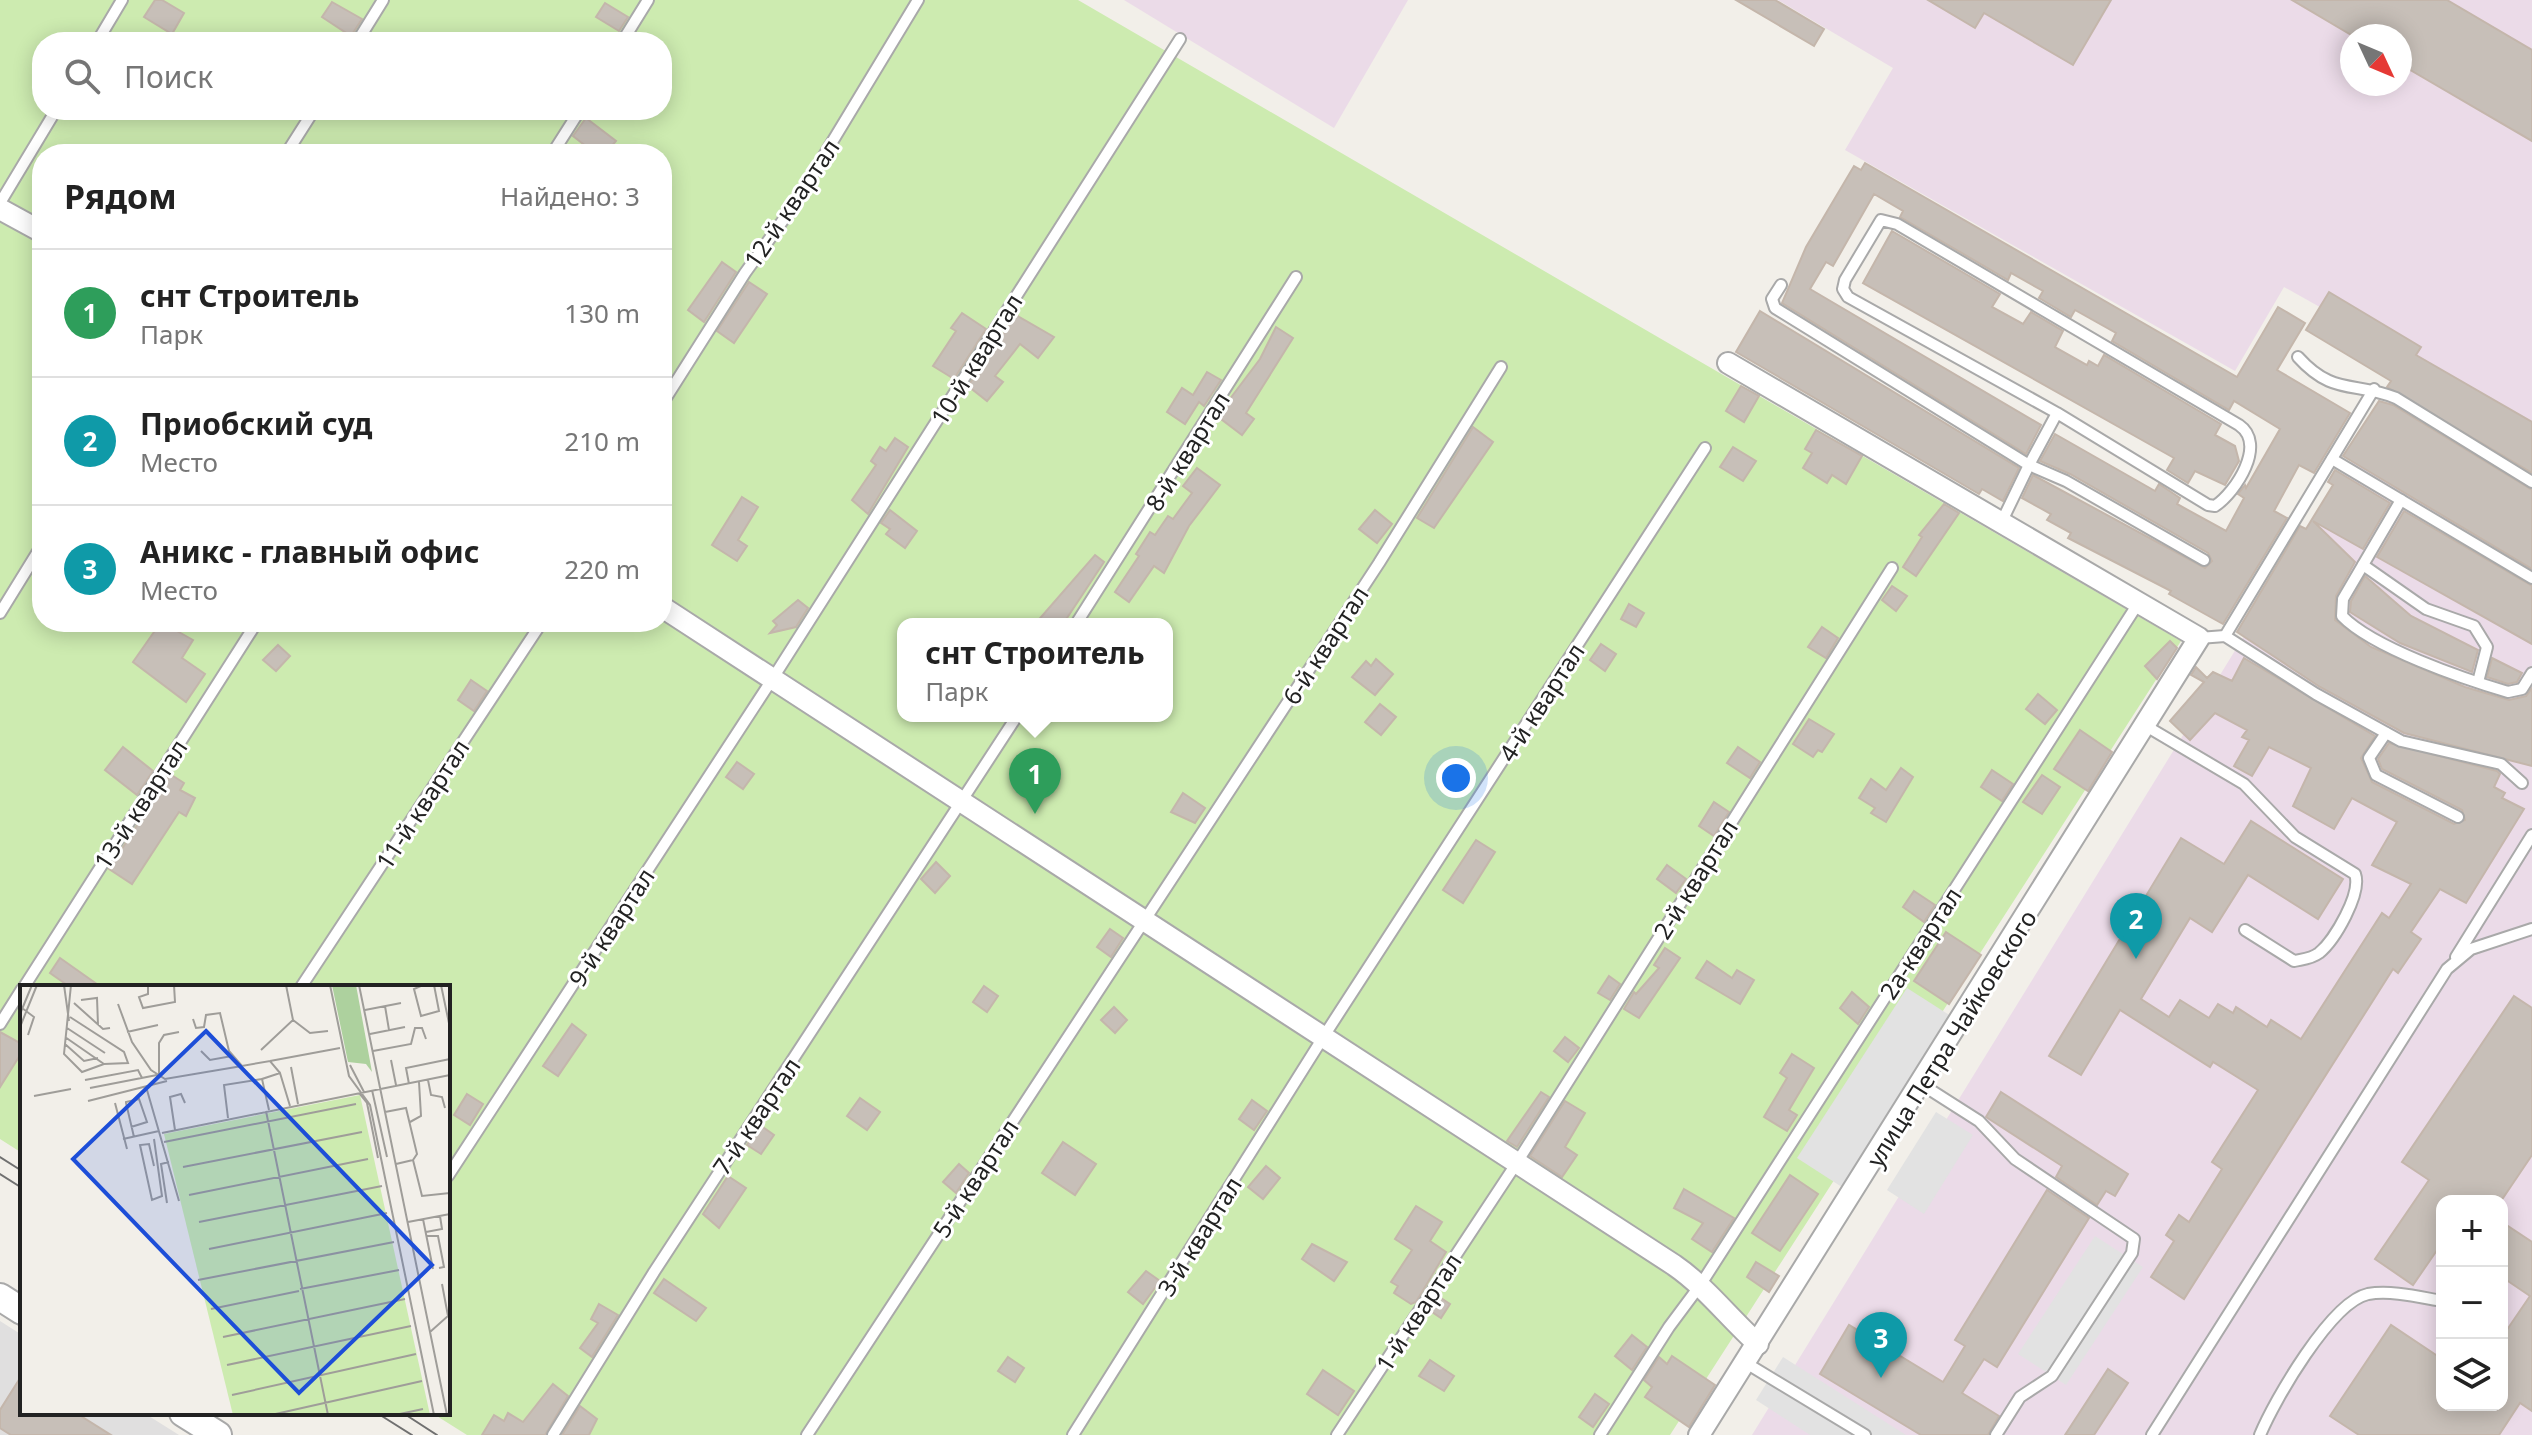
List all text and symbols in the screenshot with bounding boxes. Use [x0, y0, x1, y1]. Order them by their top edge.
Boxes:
north arrow [2340, 24, 2412, 96]
search box [32, 32, 672, 120]
icon: search [60, 54, 104, 98]
text: Поиск [124, 56, 213, 97]
street label: 12-й квартал [736, 132, 846, 274]
text: Рядом [64, 173, 177, 219]
text: Найдено: 3 [500, 178, 640, 214]
text: снт Строитель [140, 275, 360, 316]
street label: 10-й квартал [923, 287, 1029, 431]
text: 1 [83, 295, 97, 331]
text: 130 m [564, 295, 640, 331]
text: Парк [140, 316, 203, 352]
street label: 8-й квартал [1137, 385, 1237, 517]
text: Приобский суд [140, 403, 372, 444]
text: 2 [83, 423, 97, 459]
text: 210 m [564, 423, 640, 459]
text: Место [140, 444, 218, 480]
text: Аникс - главный офис [140, 531, 479, 572]
text: 3 [83, 551, 97, 587]
text: 220 m [564, 551, 640, 587]
text: Место [140, 572, 218, 608]
street label: 6-й квартал [1274, 579, 1376, 711]
popup [897, 618, 1173, 722]
text: снт Строитель [925, 632, 1145, 673]
street label: 4-й квартал [1490, 636, 1592, 768]
text: Парк [925, 673, 988, 709]
street label: 13-й квартал [86, 733, 194, 875]
street label: 11-й квартал [368, 733, 476, 875]
pin: 1 [1009, 748, 1061, 814]
your location [1436, 758, 1476, 798]
street label: 2-й квартал [1645, 813, 1745, 945]
street label: 9-й квартал [560, 861, 662, 993]
street label: 2а-квартал [1871, 881, 1969, 1005]
pin: 2 [2110, 893, 2162, 959]
street label: улица Петра Чайковского [1858, 903, 2044, 1173]
inset map [20, 985, 450, 1415]
street label: 7-й квартал [705, 1051, 807, 1181]
street label: 5-й квартал [924, 1112, 1026, 1244]
street label: 3-й квартал [1149, 1170, 1249, 1302]
map controls [2436, 1195, 2508, 1411]
button: + [2436, 1195, 2508, 1267]
street label: 1-й квартал [1367, 1246, 1469, 1378]
button: − [2436, 1267, 2508, 1339]
pin: 3 [1855, 1312, 1907, 1378]
button: layers [2436, 1339, 2508, 1411]

